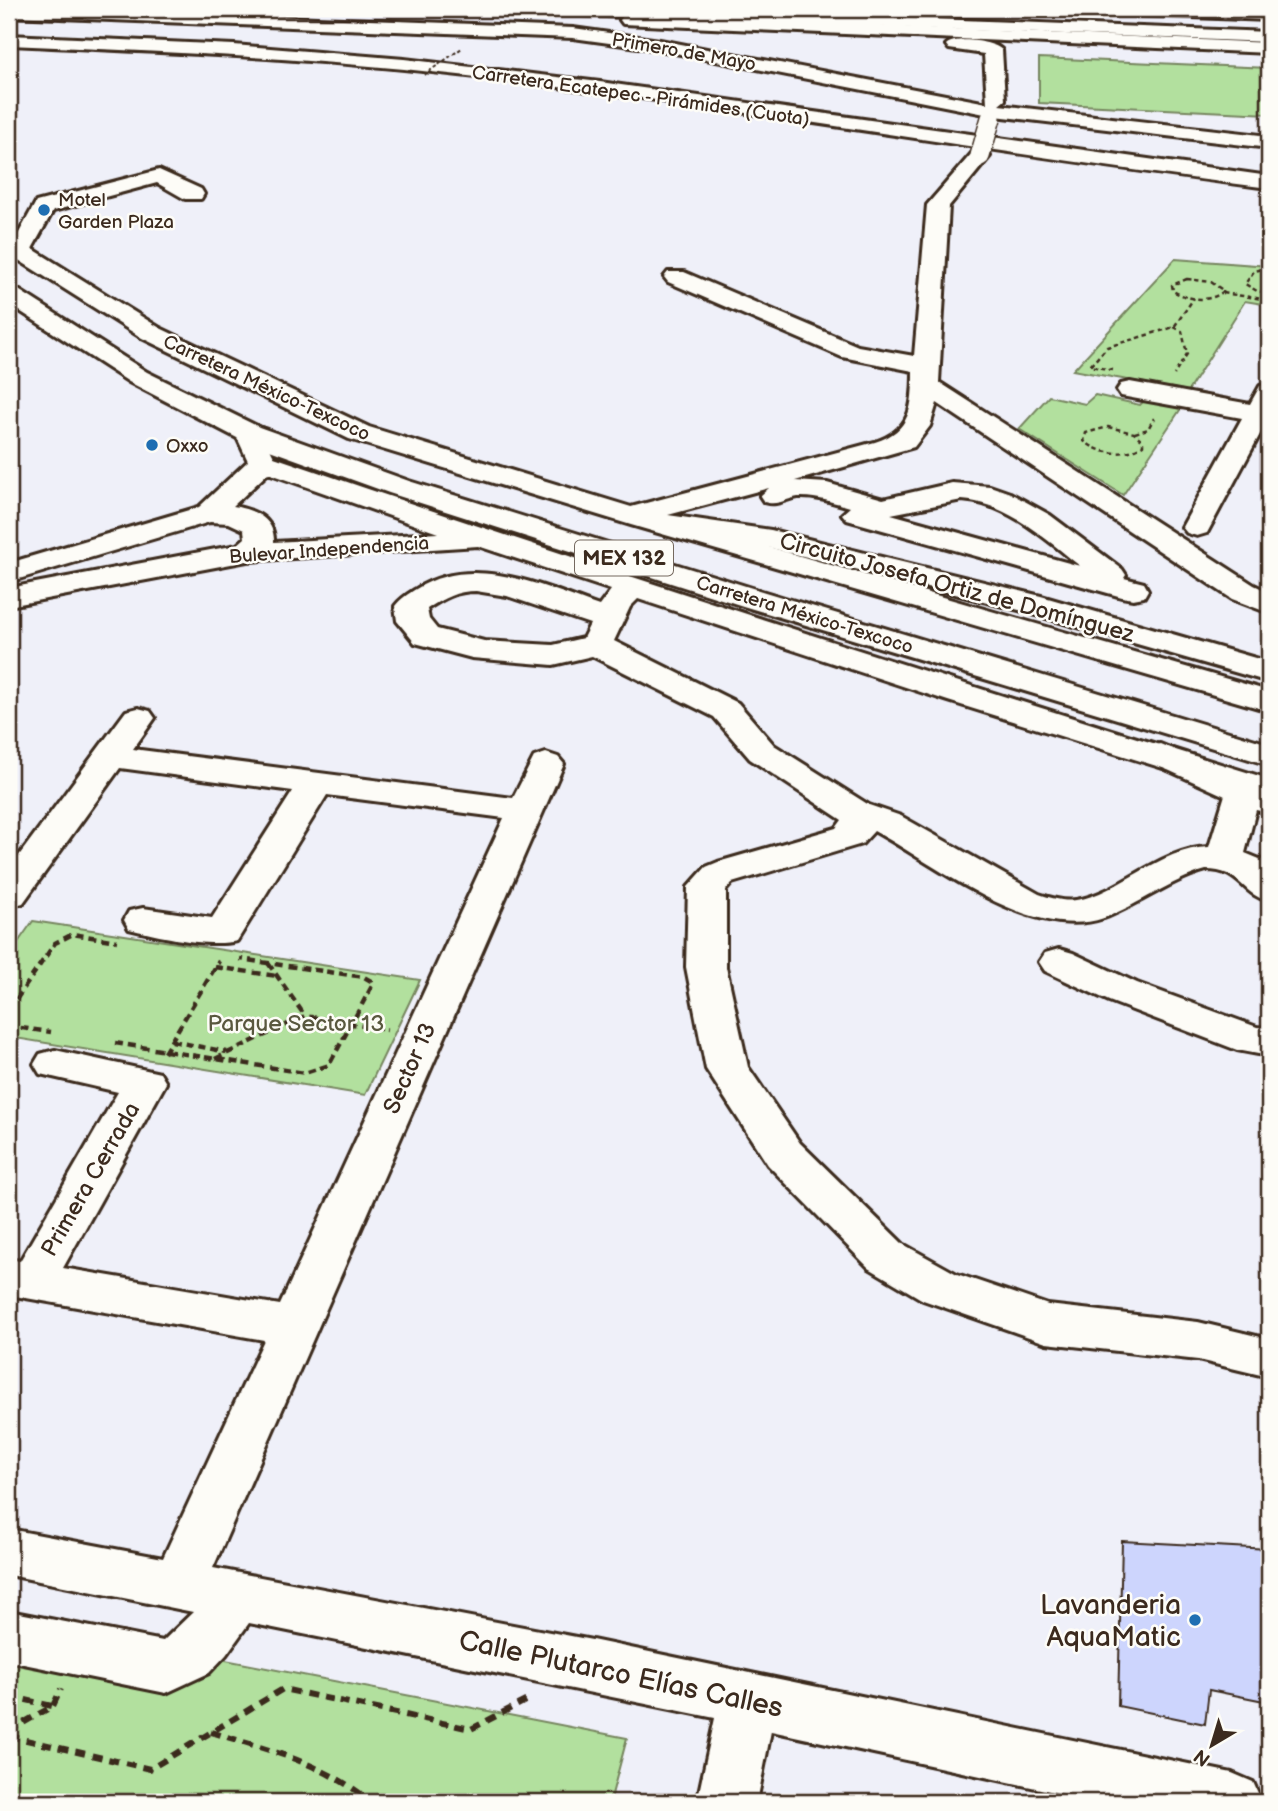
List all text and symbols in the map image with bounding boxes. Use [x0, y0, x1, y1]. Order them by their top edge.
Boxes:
street label: Primero de Mayo [610, 28, 758, 76]
street label: Carretera Ecatepec - Pirámides (Cuota) [470, 61, 811, 132]
place label: Motel Garden Plaza [58, 189, 174, 234]
marker: Motel Garden Plaza [36, 202, 52, 218]
street label: Carretera México-Texcoco [159, 330, 373, 446]
place label: Oxxo [166, 435, 208, 458]
marker: Oxxo [144, 437, 160, 453]
street label: Circuito Josefa Ortiz de Domínguez [776, 527, 1138, 649]
street label: Bulevar Independencia [228, 532, 430, 569]
road number: MEX 132 [575, 540, 673, 576]
street label: Carretera México-Texcoco [693, 571, 916, 659]
park label: Parque Sector 13 [208, 1010, 384, 1038]
street label: Sector 13 [377, 1018, 442, 1118]
street label: Primera Cerrada [35, 1097, 146, 1262]
place label: Lavanderia AquaMatic [1040, 1589, 1181, 1654]
marker: Lavanderia AquaMatic [1187, 1612, 1203, 1628]
street label: Calle Plutarco Elías Calles [456, 1624, 786, 1725]
north arrow [1176, 1710, 1246, 1780]
text: N [1190, 1744, 1215, 1771]

